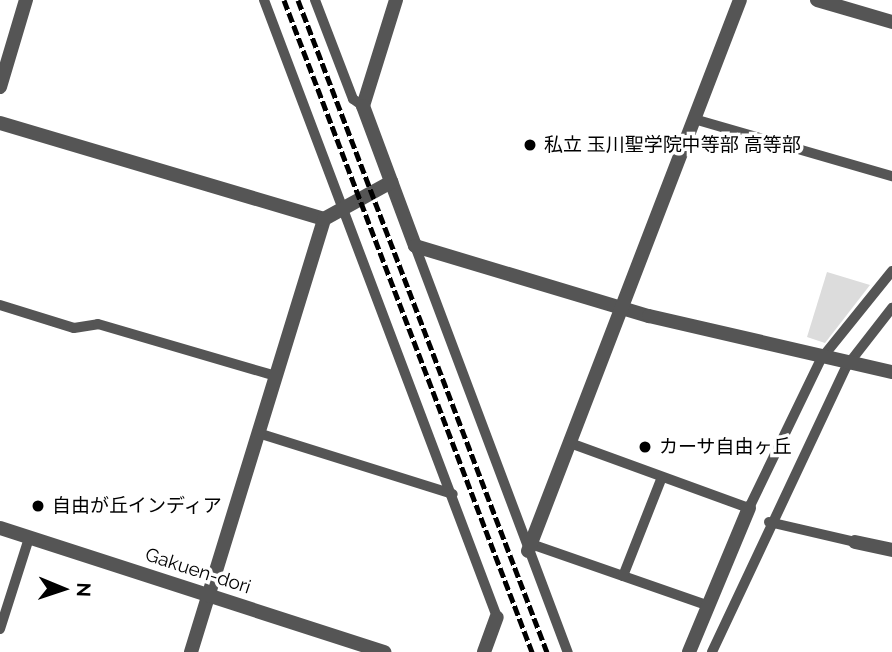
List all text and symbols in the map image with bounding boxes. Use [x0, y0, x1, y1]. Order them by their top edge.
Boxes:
place label: 私立 玉川聖学院中等部 高等部 [544, 134, 801, 156]
marker: 私立 玉川聖学院中等部 高等部 [522, 137, 538, 153]
place label: カーサ自由ヶ丘 [659, 436, 792, 458]
marker: カーサ自由ヶ丘 [637, 439, 653, 455]
place label: 自由が丘インディア [52, 495, 223, 517]
marker: 自由が丘インディア [30, 498, 46, 514]
street label: Gakuen-dori [142, 543, 254, 599]
north arrow [28, 554, 98, 624]
text: N [73, 582, 95, 597]

